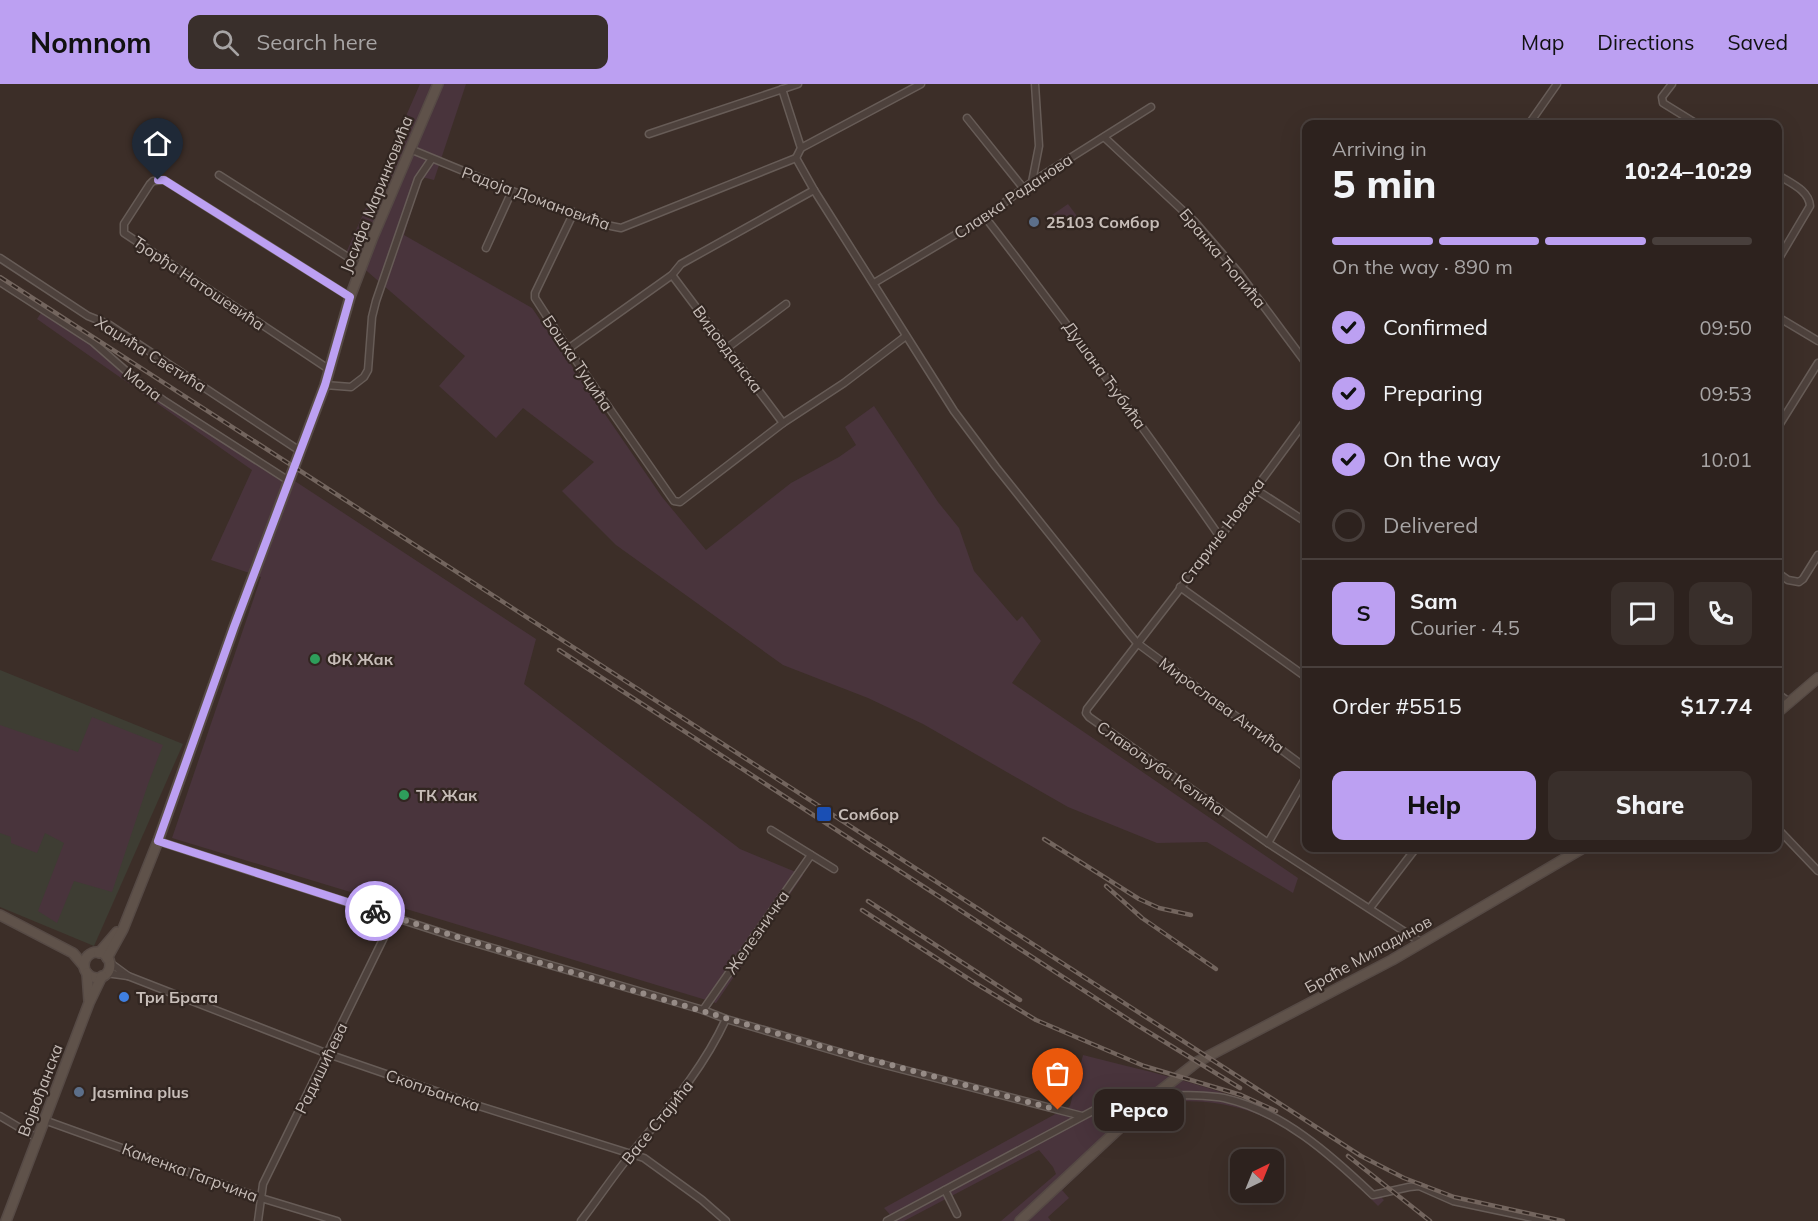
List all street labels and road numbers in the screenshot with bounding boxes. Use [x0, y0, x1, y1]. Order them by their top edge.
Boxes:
street label: Јосифа Маринковића [335, 113, 417, 275]
street label: Славка Раданова [950, 149, 1076, 243]
street label: Радоја Домановића [459, 162, 613, 234]
street label: Бранка Ћопића [1176, 204, 1270, 312]
street label: Ђорђа Натошевића [129, 232, 269, 334]
street label: Видовданска [689, 301, 767, 397]
street label: Бошка Туцића [539, 311, 617, 415]
street label: Хаџића Светића [92, 312, 210, 396]
street label: Душана Ћубића [1059, 317, 1151, 433]
street label: Мала [120, 363, 166, 405]
street label: Старине Новака [1175, 474, 1269, 588]
street label: Мирослава Антића [1156, 653, 1288, 757]
street label: Славољуба Келића [1093, 716, 1229, 820]
street label: Железничка [721, 886, 793, 978]
street label: Браће Миладинов [1301, 911, 1435, 997]
street label: Радишићева [290, 1019, 352, 1117]
street label: Војвођанска [13, 1041, 67, 1139]
street label: Скопљанска [383, 1065, 483, 1115]
street label: Васе Стајића [617, 1076, 697, 1168]
street label: Каменка Гагрчина [119, 1138, 261, 1206]

